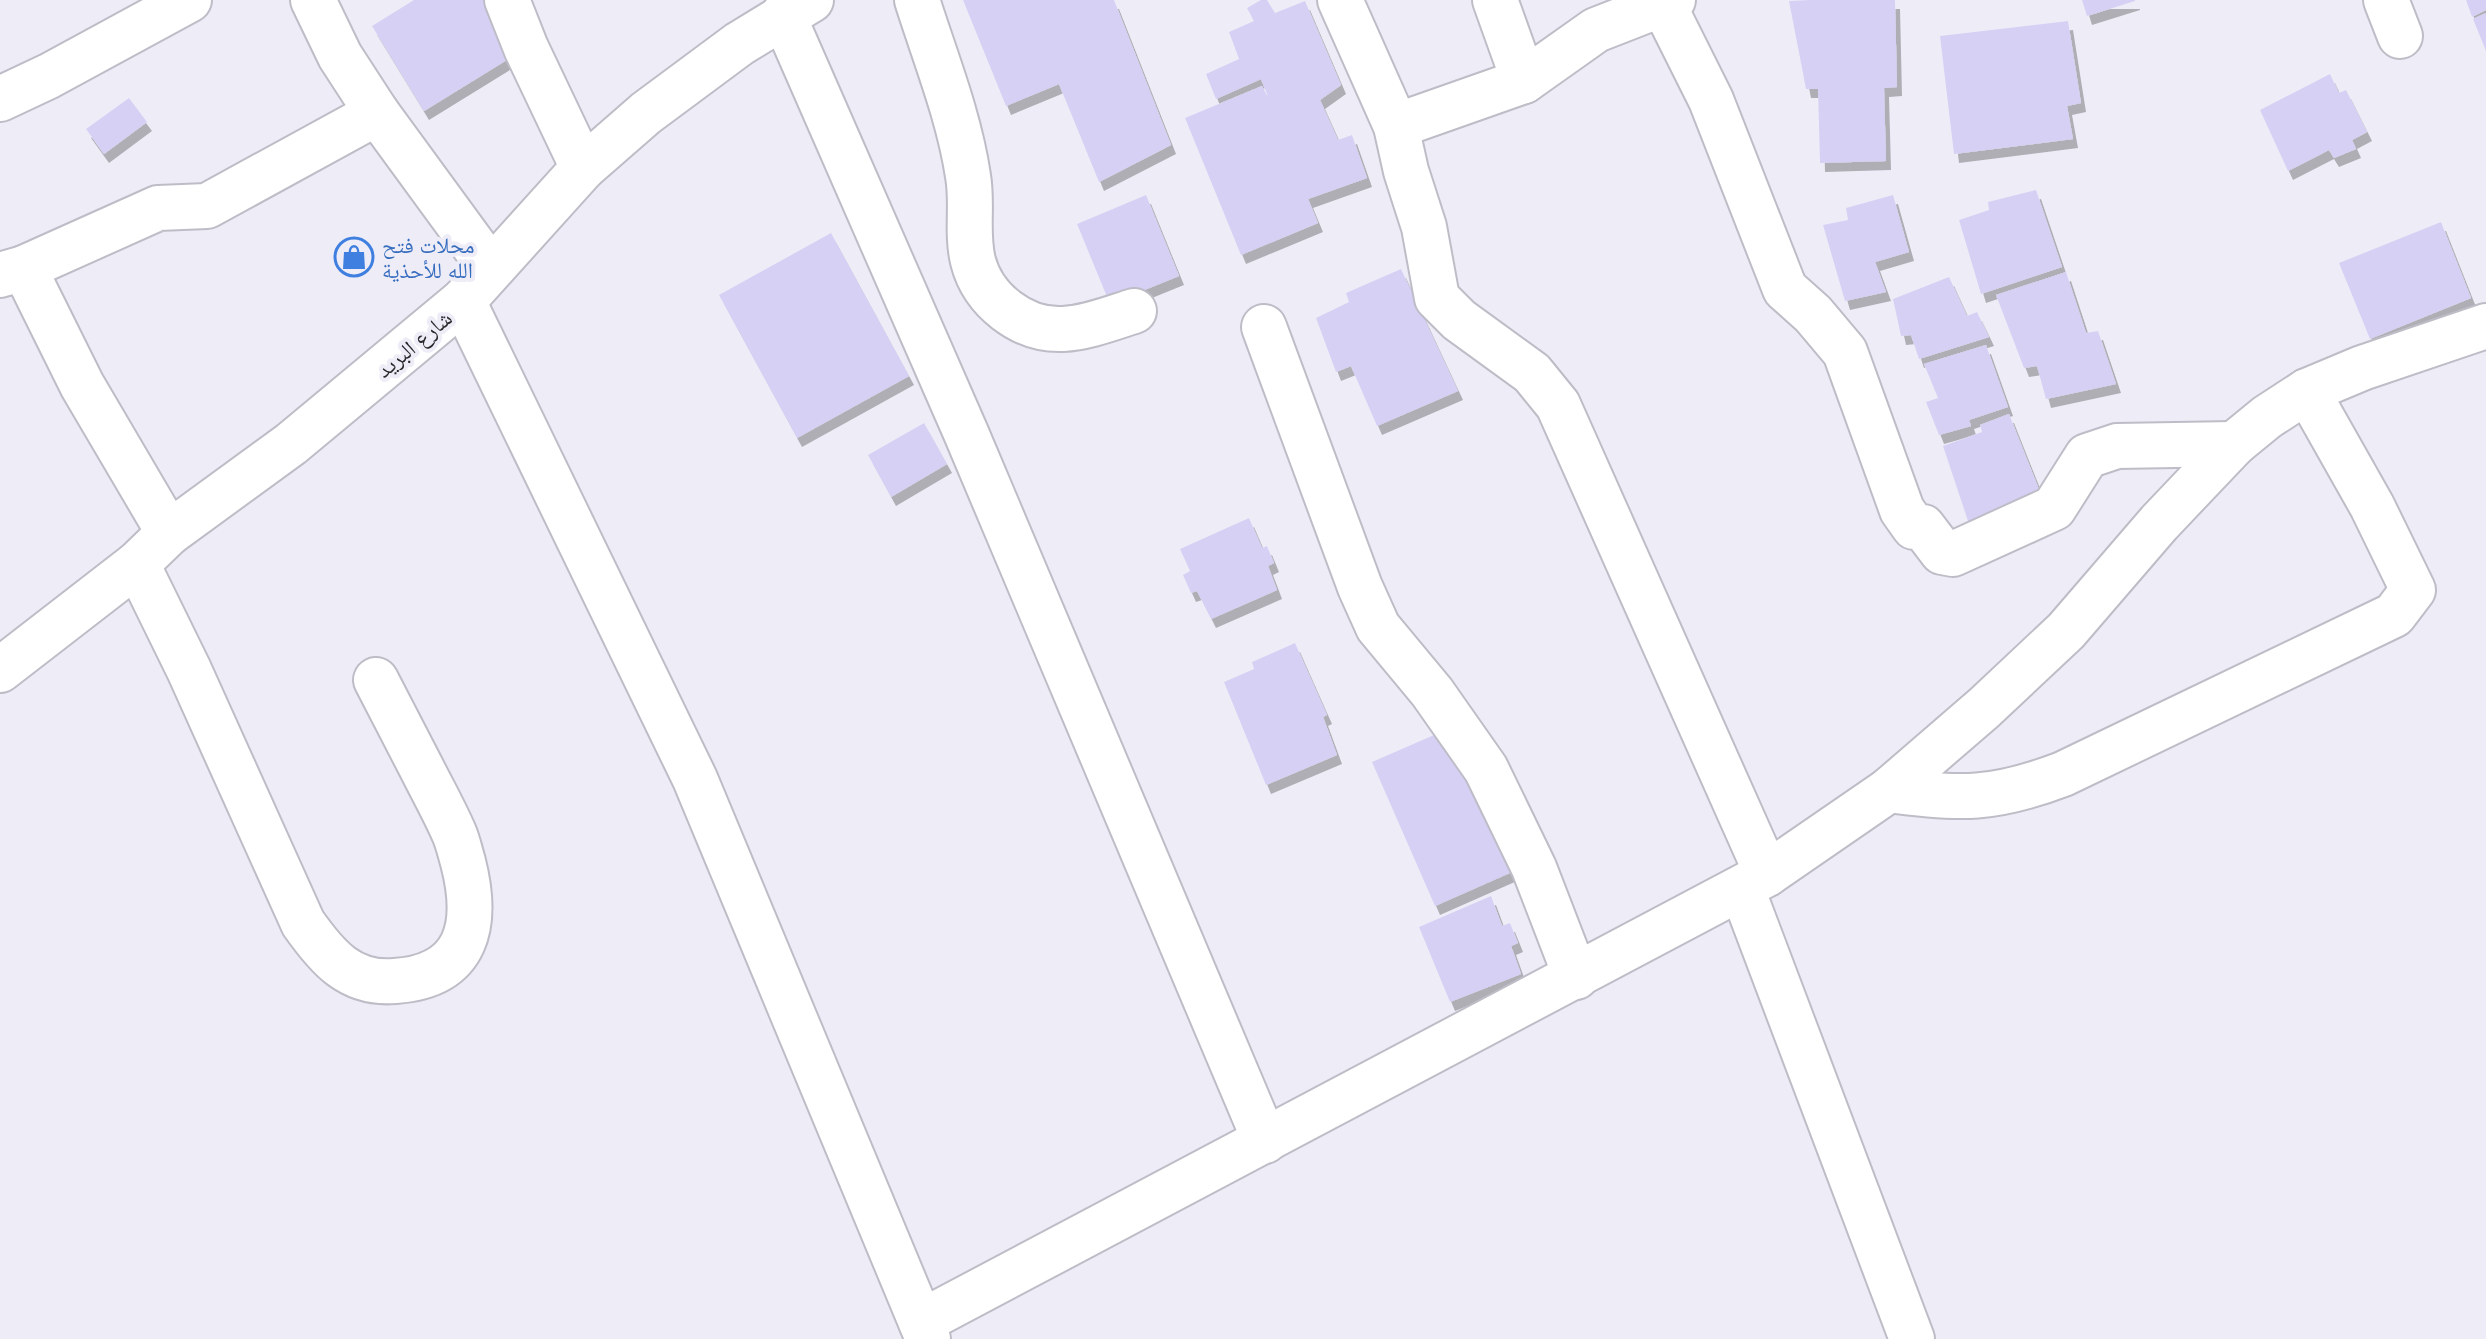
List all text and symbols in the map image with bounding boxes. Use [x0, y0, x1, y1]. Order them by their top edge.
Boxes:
place label: محلات فتح الله للأحذية [382, 229, 475, 284]
shop icon: محلات فتح الله للأحذية [333, 236, 375, 278]
street label: شارع البريد [369, 302, 457, 384]

